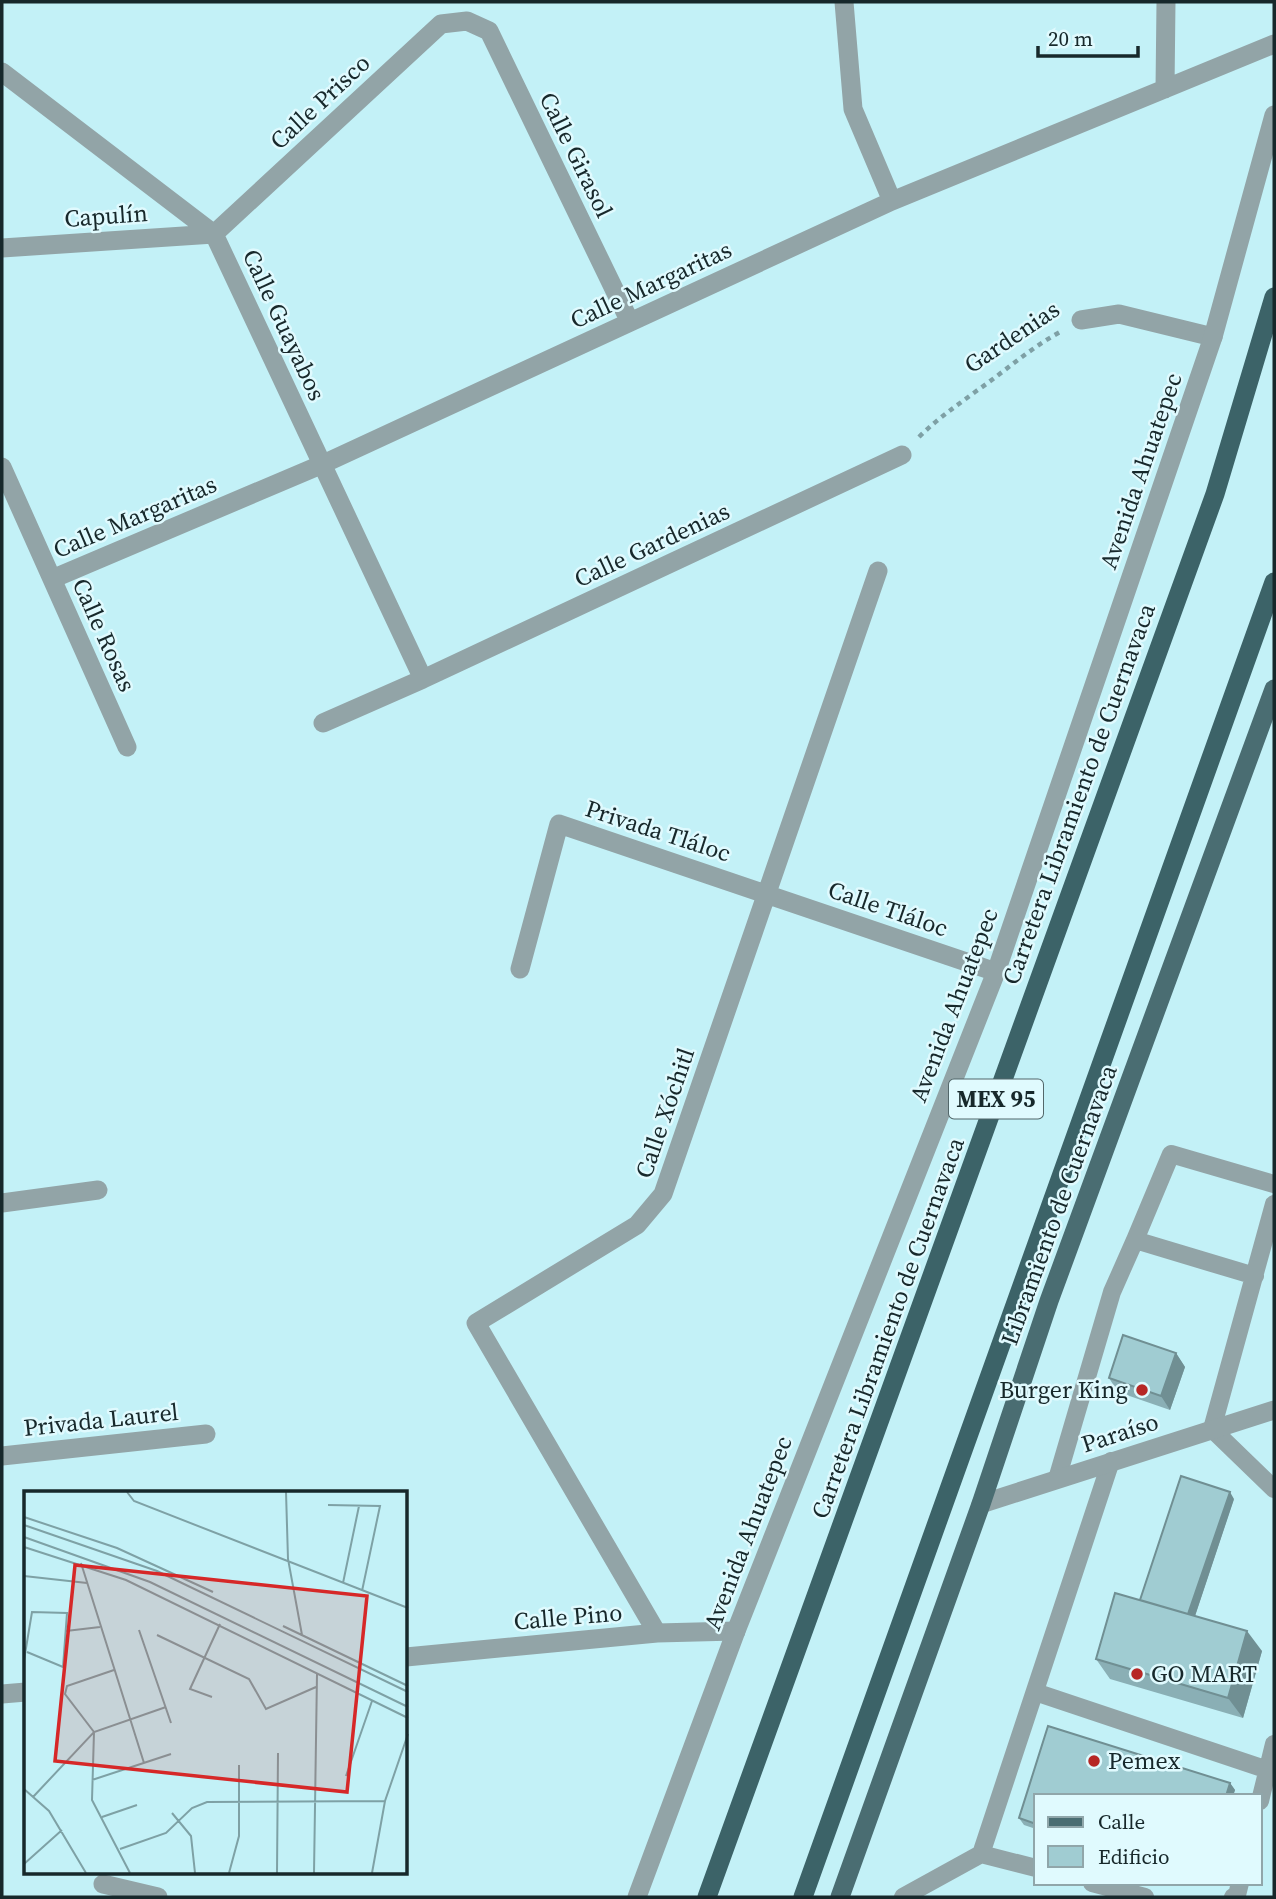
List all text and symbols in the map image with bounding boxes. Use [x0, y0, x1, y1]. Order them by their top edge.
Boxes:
scale bar [1038, 14, 1138, 58]
text: 20 m [1048, 24, 1093, 53]
street label: Calle Prisco [262, 47, 377, 157]
street label: Calle Girasol [532, 87, 621, 223]
street label: Capulín [63, 196, 149, 235]
street label: Calle Margaritas [565, 233, 737, 336]
street label: Calle Guayabos [235, 244, 334, 406]
street label: Gardenias [957, 293, 1066, 381]
street label: Avenida Ahuatepec [1091, 368, 1190, 573]
street label: Calle Margaritas [48, 467, 222, 566]
street label: Calle Gardenias [569, 494, 735, 595]
street label: Calle Rosas [65, 573, 144, 697]
street label: Carretera Libramiento de Cuernavaca [994, 598, 1163, 989]
street label: Privada Tláloc [581, 791, 735, 870]
street label: Calle Tláloc [824, 873, 952, 944]
street label: Avenida Ahuatepec [901, 903, 1006, 1107]
street label: Calle Xóchitl [627, 1043, 702, 1182]
street label: Libramiento de Cuernavaca [992, 1059, 1125, 1350]
road number: MEX 95 [949, 1080, 1043, 1118]
street label: Carretera Libramiento de Cuernavaca [803, 1132, 972, 1523]
place label: Burger King [999, 1373, 1128, 1406]
marker: Burger King [1134, 1382, 1150, 1398]
street label: Privada Laurel [22, 1395, 180, 1444]
street label: Paraíso [1077, 1405, 1163, 1460]
street label: Avenida Ahuatepec [695, 1431, 800, 1635]
inset map [24, 1491, 408, 1874]
street label: Calle Pino [512, 1595, 624, 1638]
place label: GO MART [1151, 1657, 1257, 1690]
marker: GO MART [1129, 1666, 1145, 1682]
place label: Pemex [1108, 1744, 1181, 1777]
marker: Pemex [1086, 1753, 1102, 1769]
legend [1034, 1794, 1262, 1885]
text: Calle [1098, 1807, 1145, 1836]
text: Edificio [1098, 1842, 1170, 1871]

